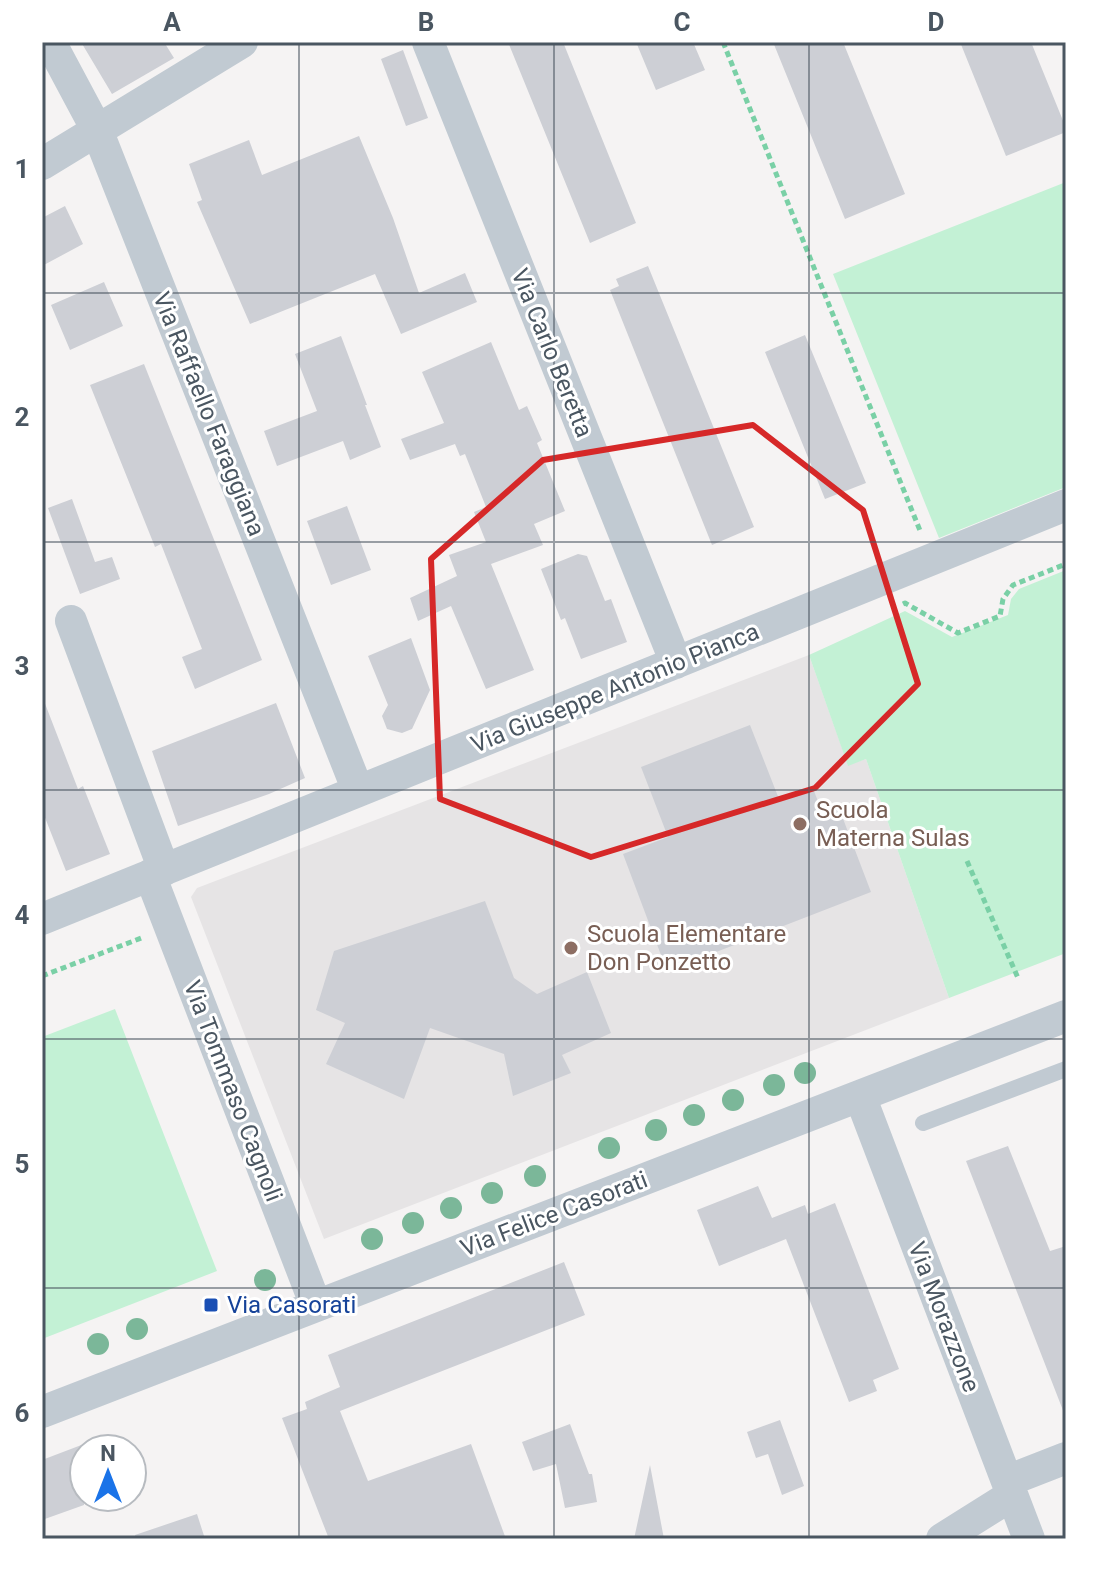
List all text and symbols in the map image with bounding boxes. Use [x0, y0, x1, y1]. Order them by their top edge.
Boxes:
text: A [163, 7, 181, 37]
text: B [418, 7, 434, 37]
text: C [673, 7, 691, 37]
text: D [928, 7, 944, 37]
text: 1 [15, 154, 29, 184]
street label: Via Carlo Beretta [505, 265, 599, 441]
street label: Via Raffaello Faraggiana [147, 288, 271, 540]
text: 2 [15, 402, 29, 432]
street label: Via Giuseppe Antonio Pianca [467, 617, 763, 759]
text: 3 [15, 651, 29, 681]
place label: Scuola Materna Sulas [816, 796, 970, 852]
marker: Scuola Materna Sulas [791, 815, 809, 833]
text: 4 [15, 900, 30, 930]
place label: Scuola Elementare Don Ponzetto [587, 920, 786, 976]
marker: Scuola Elementare Don Ponzetto [562, 939, 580, 957]
street label: Via Tommaso Cagnoli [178, 977, 288, 1205]
text: 5 [15, 1149, 29, 1179]
street label: Via Felice Casorati [457, 1165, 651, 1263]
street label: Via Morazzone [902, 1238, 986, 1396]
place label: Via Casorati [227, 1291, 356, 1319]
marker: Via Casorati [202, 1296, 220, 1314]
text: 6 [15, 1398, 30, 1428]
north arrow [68, 1433, 148, 1513]
text: N [100, 1441, 116, 1466]

